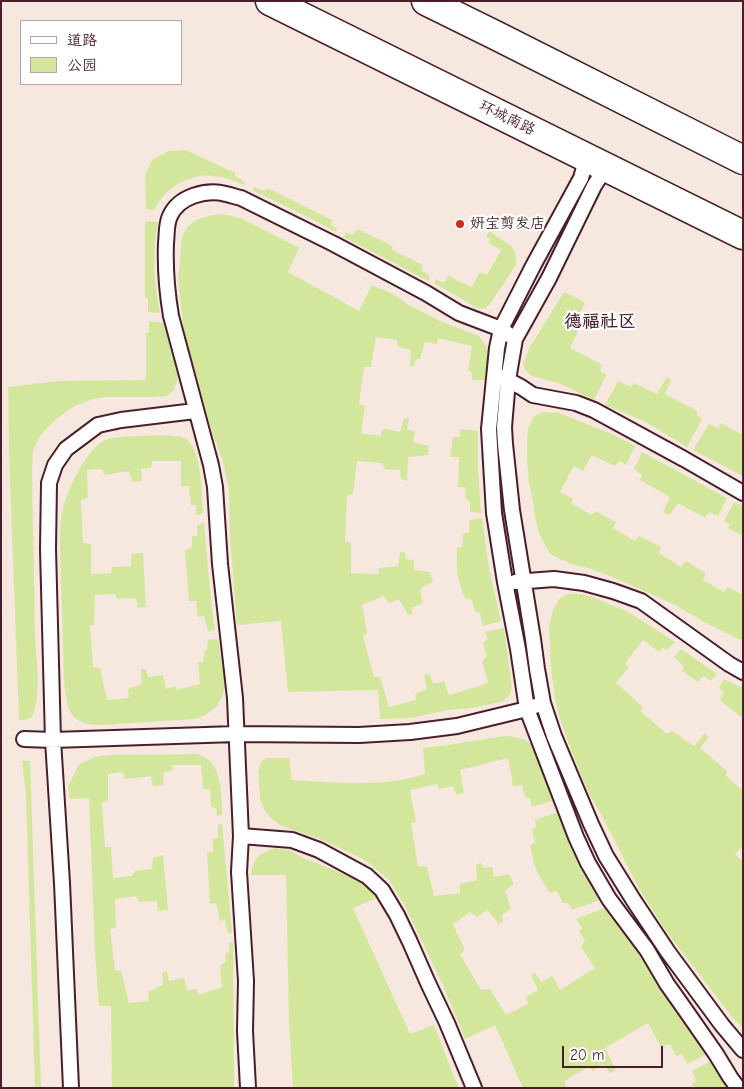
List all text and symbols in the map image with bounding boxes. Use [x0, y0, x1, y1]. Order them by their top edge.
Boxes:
legend [20, 20, 182, 85]
text: 道路 [67, 31, 97, 49]
text: 公园 [67, 56, 97, 74]
street label: 环城南路 [476, 97, 538, 139]
place label: 妍宝剪发店 [470, 215, 545, 233]
marker: 妍宝剪发店 [454, 218, 466, 230]
district label: 德福社区 [564, 311, 636, 333]
scale bar [564, 1036, 665, 1068]
text: 20 m [570, 1046, 604, 1064]

